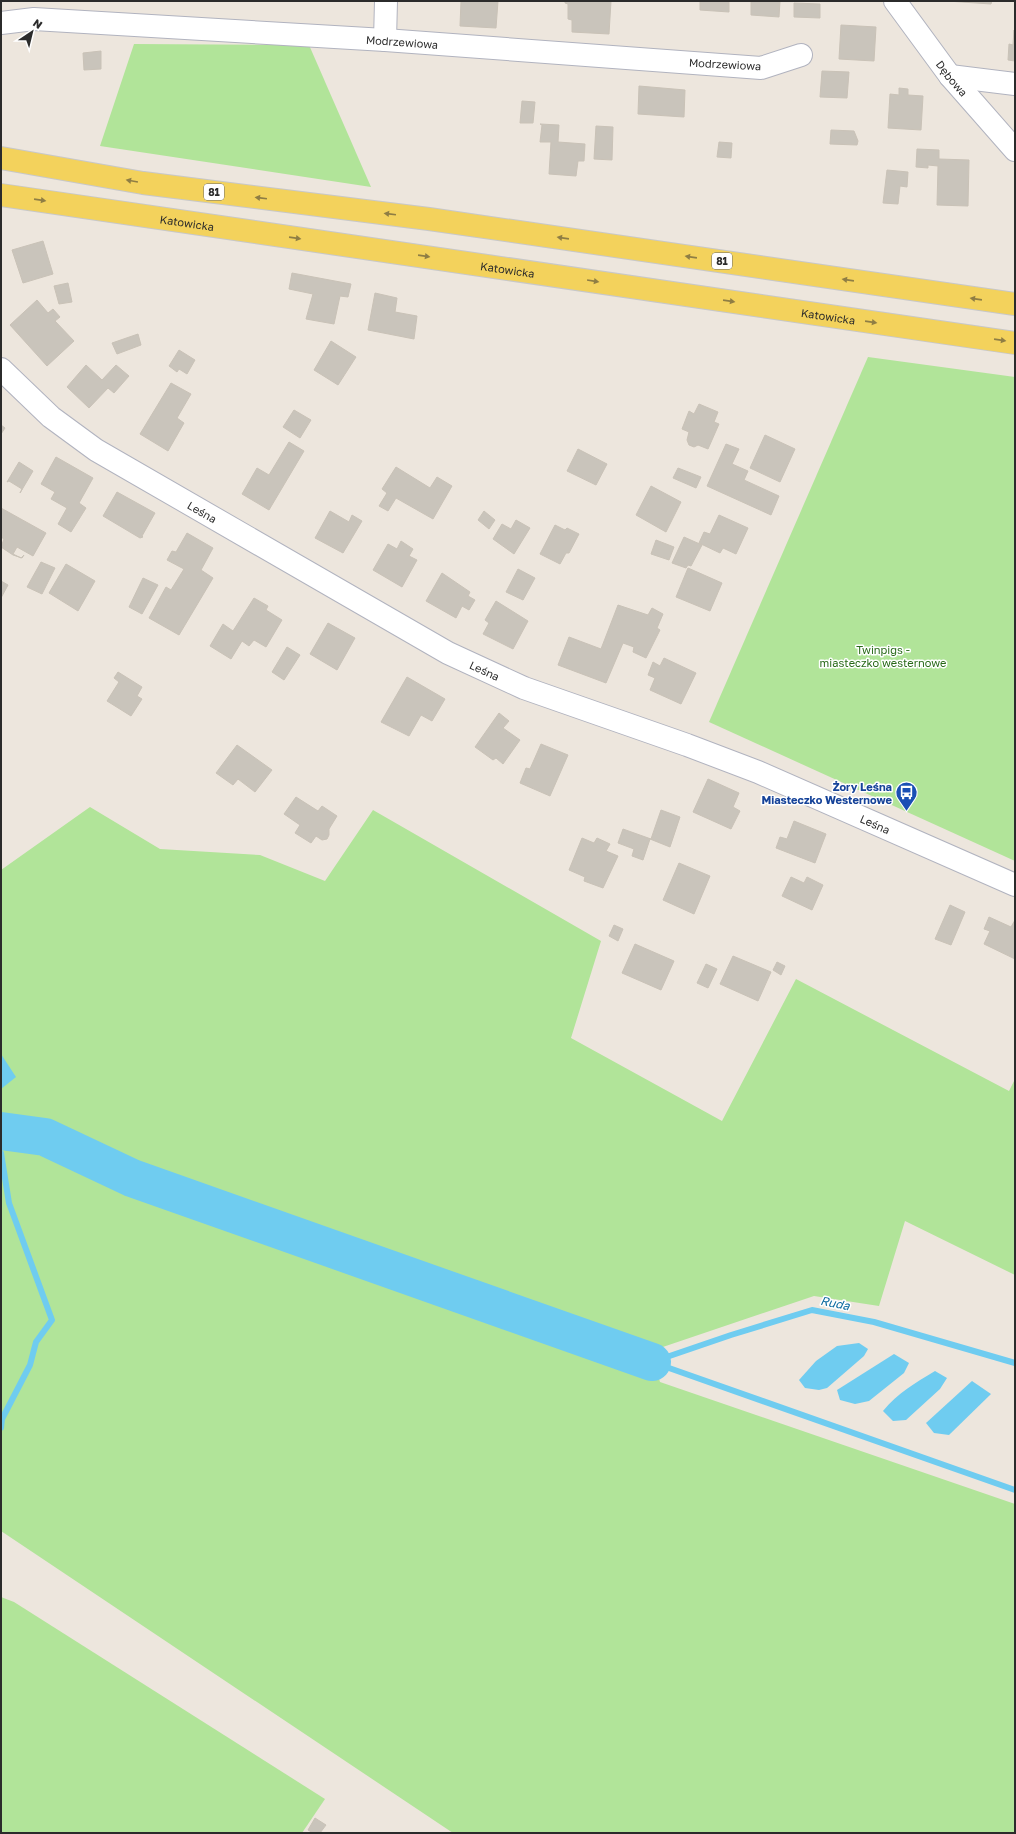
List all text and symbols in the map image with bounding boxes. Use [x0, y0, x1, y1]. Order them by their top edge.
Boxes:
north arrow [12, 12, 52, 52]
text: N [31, 16, 45, 31]
street label: Modrzewiowa [366, 32, 439, 50]
street label: Modrzewiowa [689, 56, 761, 72]
street label: Dębowa [934, 58, 971, 98]
one-way arrow [126, 178, 138, 184]
road number: 81 [204, 184, 224, 200]
one-way arrow [255, 195, 267, 201]
one-way arrow [34, 197, 46, 203]
one-way arrow [384, 211, 396, 217]
street label: Katowicka [159, 212, 215, 233]
one-way arrow [289, 235, 301, 241]
one-way arrow [557, 235, 569, 241]
one-way arrow [418, 253, 430, 259]
road number: 81 [712, 253, 732, 269]
one-way arrow [685, 254, 697, 260]
street label: Katowicka [480, 259, 536, 279]
one-way arrow [842, 277, 854, 283]
one-way arrow [587, 278, 599, 284]
one-way arrow [970, 296, 982, 302]
one-way arrow [723, 298, 735, 304]
street label: Katowicka [800, 305, 856, 326]
one-way arrow [865, 319, 877, 325]
one-way arrow [994, 337, 1006, 343]
street label: Leśna [186, 498, 219, 525]
park label: Twinpigs - miasteczko westernowe [820, 643, 946, 669]
street label: Leśna [468, 657, 502, 682]
bus stop icon: Żory Leśna Miasteczko Westernowe [894, 779, 920, 812]
place label: Żory Leśna Miasteczko Westernowe [761, 780, 893, 806]
street label: Leśna [858, 811, 892, 836]
water label: Ruda [819, 1293, 852, 1313]

